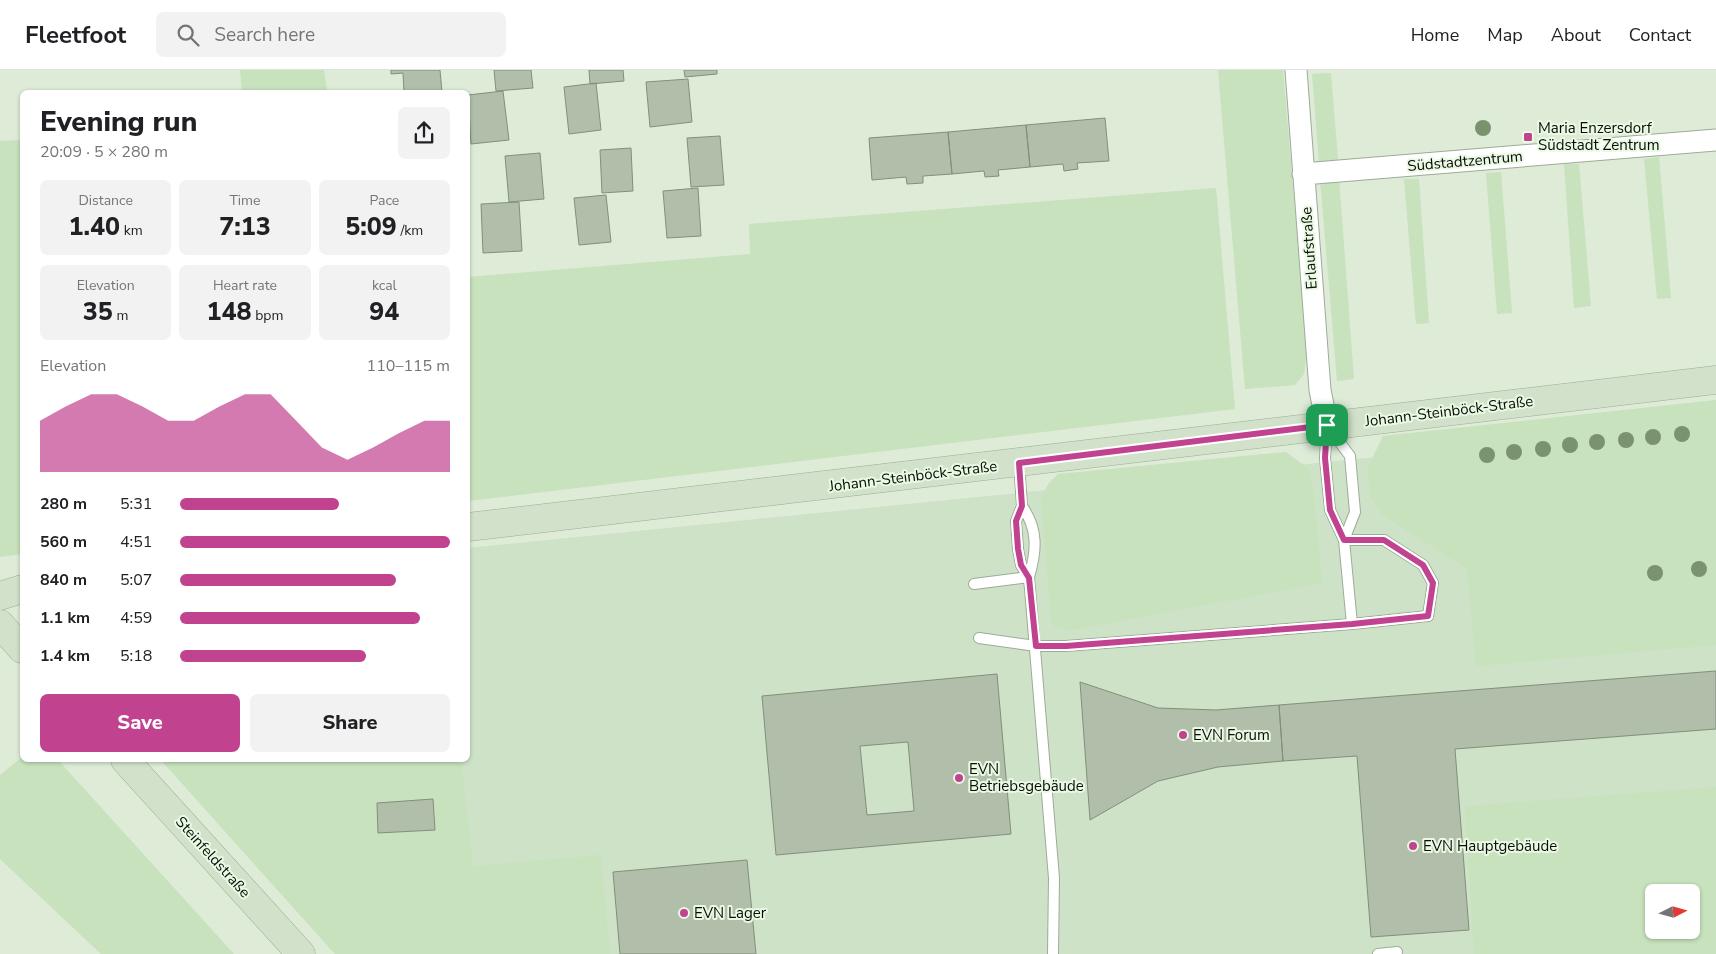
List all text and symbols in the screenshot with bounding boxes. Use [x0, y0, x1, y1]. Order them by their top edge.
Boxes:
search box [156, 12, 506, 57]
text: Fleetfoot [25, 19, 126, 51]
icon: search [174, 21, 202, 49]
text: Search here [214, 22, 315, 48]
text: Home [1411, 23, 1459, 47]
text: Map [1487, 23, 1523, 47]
text: About [1551, 23, 1601, 47]
text: Contact [1629, 23, 1691, 47]
text: Evening run [40, 103, 197, 141]
button: share [398, 107, 450, 159]
place label: Maria Enzersdorf Südstadt Zentrum [1538, 118, 1660, 155]
marker: Maria Enzersdorf Südstadt Zentrum [1522, 131, 1534, 143]
text: 20:09 · 5 × 280 m [40, 141, 168, 163]
street label: Südstadtzentrum [1406, 146, 1524, 176]
text: Distance [78, 191, 133, 210]
text: Time [229, 191, 261, 210]
text: Pace [369, 191, 399, 210]
street label: Erlaufstraße [1296, 206, 1322, 290]
text: 1.40 [69, 210, 120, 244]
text: 7:13 [219, 210, 271, 244]
text: 5:09 [345, 210, 397, 244]
text: km [120, 221, 143, 240]
text: /km [397, 221, 423, 240]
text: Elevation [77, 276, 135, 295]
text: Heart rate [213, 276, 277, 295]
text: kcal [372, 276, 397, 295]
text: 35 [83, 295, 113, 329]
text: 148 [207, 295, 252, 329]
text: 94 [369, 295, 399, 329]
text: m [113, 306, 128, 325]
text: bpm [252, 306, 283, 325]
text: Elevation [40, 355, 106, 377]
text: 110–115 m [367, 355, 450, 377]
street label: Johann-Steinböck-Straße [1363, 391, 1534, 431]
pin [1306, 404, 1348, 446]
icon: arrive [1313, 411, 1341, 439]
street label: Johann-Steinböck-Straße [827, 456, 998, 496]
text: 280 m [40, 493, 87, 515]
text: 5:31 [120, 493, 152, 515]
text: 560 m [40, 531, 87, 553]
text: 4:51 [120, 531, 152, 553]
text: 840 m [40, 569, 87, 591]
text: 5:07 [120, 569, 152, 591]
text: 1.1 km [40, 607, 90, 629]
text: 4:59 [120, 607, 152, 629]
text: 1.4 km [40, 645, 90, 667]
text: 5:18 [120, 645, 152, 667]
button: Save [40, 694, 240, 752]
button: Share [250, 694, 450, 752]
place label: EVN Forum [1193, 725, 1270, 745]
marker: EVN Forum [1177, 729, 1189, 741]
place label: EVN Betriebsgebäude [969, 759, 1084, 796]
marker: EVN Betriebsgebäude [953, 772, 965, 784]
street label: Steinfeldstraße [171, 812, 255, 902]
place label: EVN Hauptgebäude [1423, 836, 1557, 856]
marker: EVN Hauptgebäude [1407, 840, 1419, 852]
north arrow [1645, 884, 1700, 939]
map controls [1645, 884, 1700, 939]
place label: EVN Lager [694, 903, 767, 923]
marker: EVN Lager [678, 907, 690, 919]

